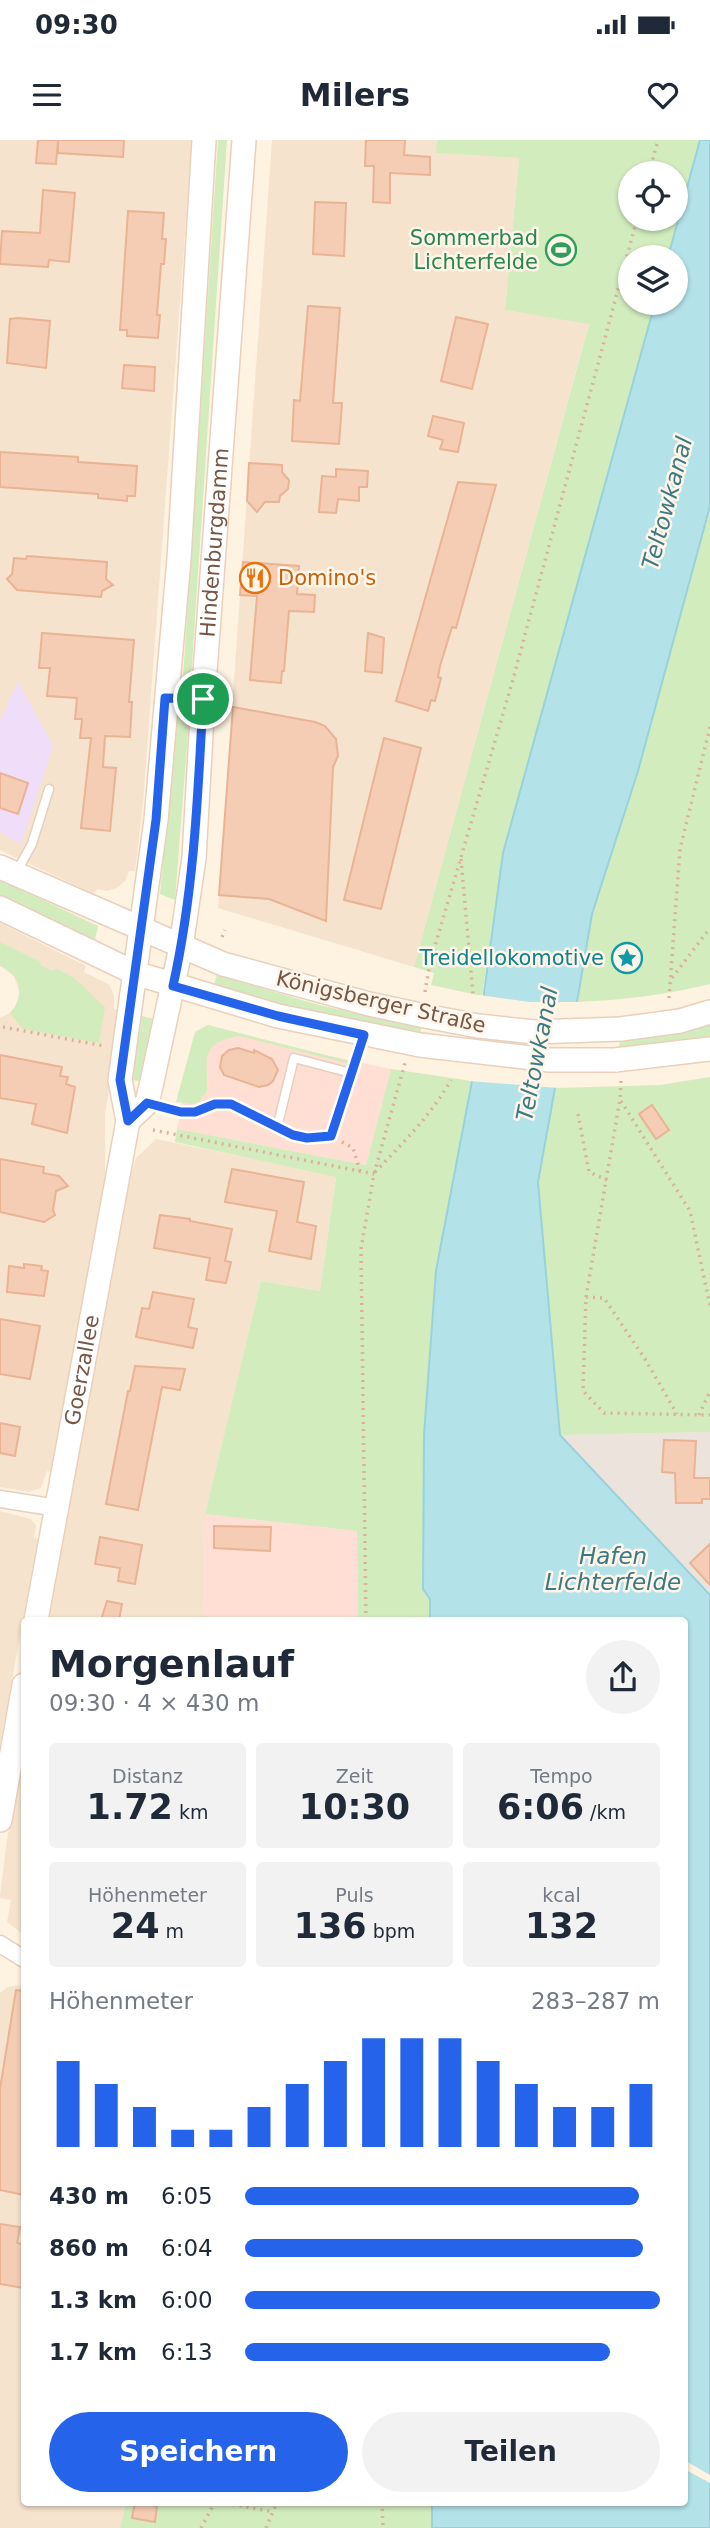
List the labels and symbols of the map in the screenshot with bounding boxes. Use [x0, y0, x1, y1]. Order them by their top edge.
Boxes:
place label: Sommerbad Lichterfelde [410, 226, 538, 274]
sports icon: Sommerbad Lichterfelde [544, 233, 578, 267]
water label: Teltowkanal [637, 433, 697, 572]
street label: Hindenburgdamm [196, 447, 233, 638]
restaurant icon: Domino's [238, 561, 272, 595]
place label: Domino's [278, 566, 376, 590]
pin [173, 669, 233, 729]
place icon: Treidellokomotive [610, 941, 644, 975]
place label: Treidellokomotive [419, 946, 604, 970]
street label: Königsberger Straße [274, 966, 488, 1038]
water label: Teltowkanal [511, 984, 563, 1123]
street label: Goerzallee [60, 1313, 104, 1428]
water label: Hafen Lichterfelde [545, 1543, 681, 1595]

